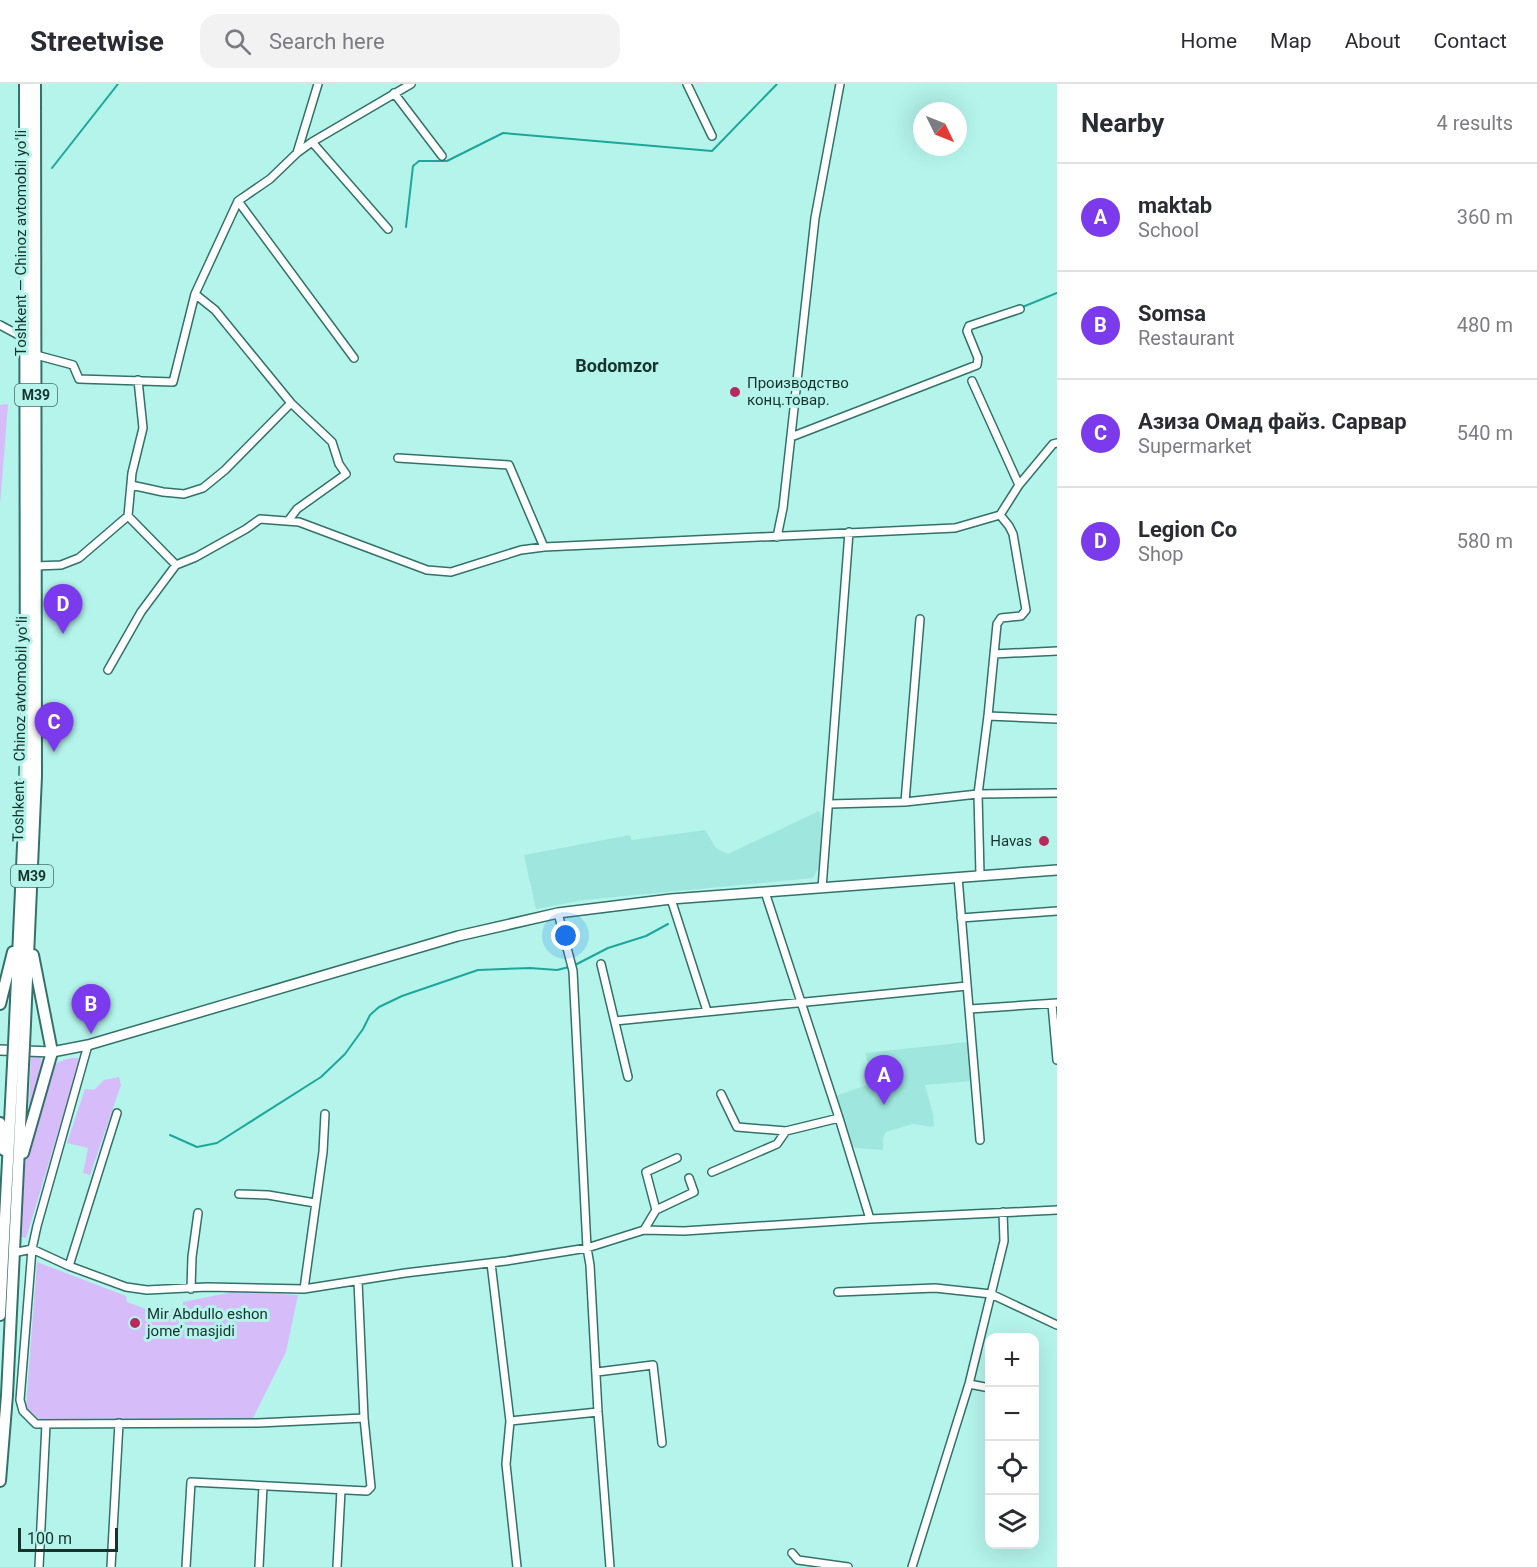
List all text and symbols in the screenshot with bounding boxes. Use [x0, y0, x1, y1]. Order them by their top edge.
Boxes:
search box [200, 14, 620, 68]
text: Streetwise [30, 25, 164, 58]
icon: search [221, 25, 254, 58]
text: Search here [269, 29, 385, 54]
text: Home [1181, 29, 1237, 53]
text: Map [1270, 29, 1312, 53]
text: About [1345, 29, 1401, 53]
text: Contact [1434, 29, 1507, 53]
north arrow [913, 102, 967, 156]
text: Nearby [1081, 108, 1164, 138]
text: 4 results [1437, 111, 1513, 135]
street label: Toshkent — Chinoz avtomobil yoʻli [12, 130, 30, 356]
text: maktab [1138, 193, 1212, 218]
text: A [1094, 205, 1107, 229]
text: 360 m [1457, 205, 1513, 229]
text: School [1138, 218, 1199, 242]
text: Somsa [1138, 301, 1206, 326]
text: B [1094, 313, 1107, 337]
text: 480 m [1457, 313, 1513, 337]
text: Restaurant [1138, 326, 1235, 350]
district label: Bodomzor [575, 355, 659, 376]
place label: Производство конц.товар. [747, 374, 849, 409]
road number: M39 [15, 384, 57, 406]
marker: Производство конц.товар. [728, 385, 742, 399]
text: Азиза Омад файз. Сарвар [1138, 409, 1407, 434]
text: C [1094, 421, 1107, 445]
text: 540 m [1457, 421, 1513, 445]
text: Supermarket [1138, 434, 1252, 458]
text: Legion Co [1138, 517, 1237, 542]
text: D [1094, 529, 1107, 553]
text: 580 m [1457, 529, 1513, 553]
text: Shop [1138, 542, 1184, 566]
pin: D [44, 584, 82, 634]
street label: Toshkent — Chinoz avtomobil yoʻli [9, 616, 31, 842]
pin: C [34, 702, 74, 752]
place label: Havas [990, 832, 1032, 850]
marker: Havas [1037, 834, 1051, 848]
road number: M39 [11, 865, 53, 887]
your location [551, 921, 580, 950]
pin: B [72, 984, 110, 1034]
pin: A [864, 1056, 904, 1105]
place label: Mir Abdullo eshon jome’ masjidi [146, 1305, 268, 1340]
marker: Mir Abdullo eshon jome’ masjidi [128, 1316, 142, 1330]
map controls [985, 1333, 1039, 1549]
button: + [985, 1333, 1039, 1387]
button: − [985, 1387, 1039, 1441]
button: locate [985, 1441, 1039, 1495]
button: layers [985, 1495, 1039, 1549]
scale bar [18, 1525, 118, 1552]
text: 100 m [27, 1529, 72, 1548]

